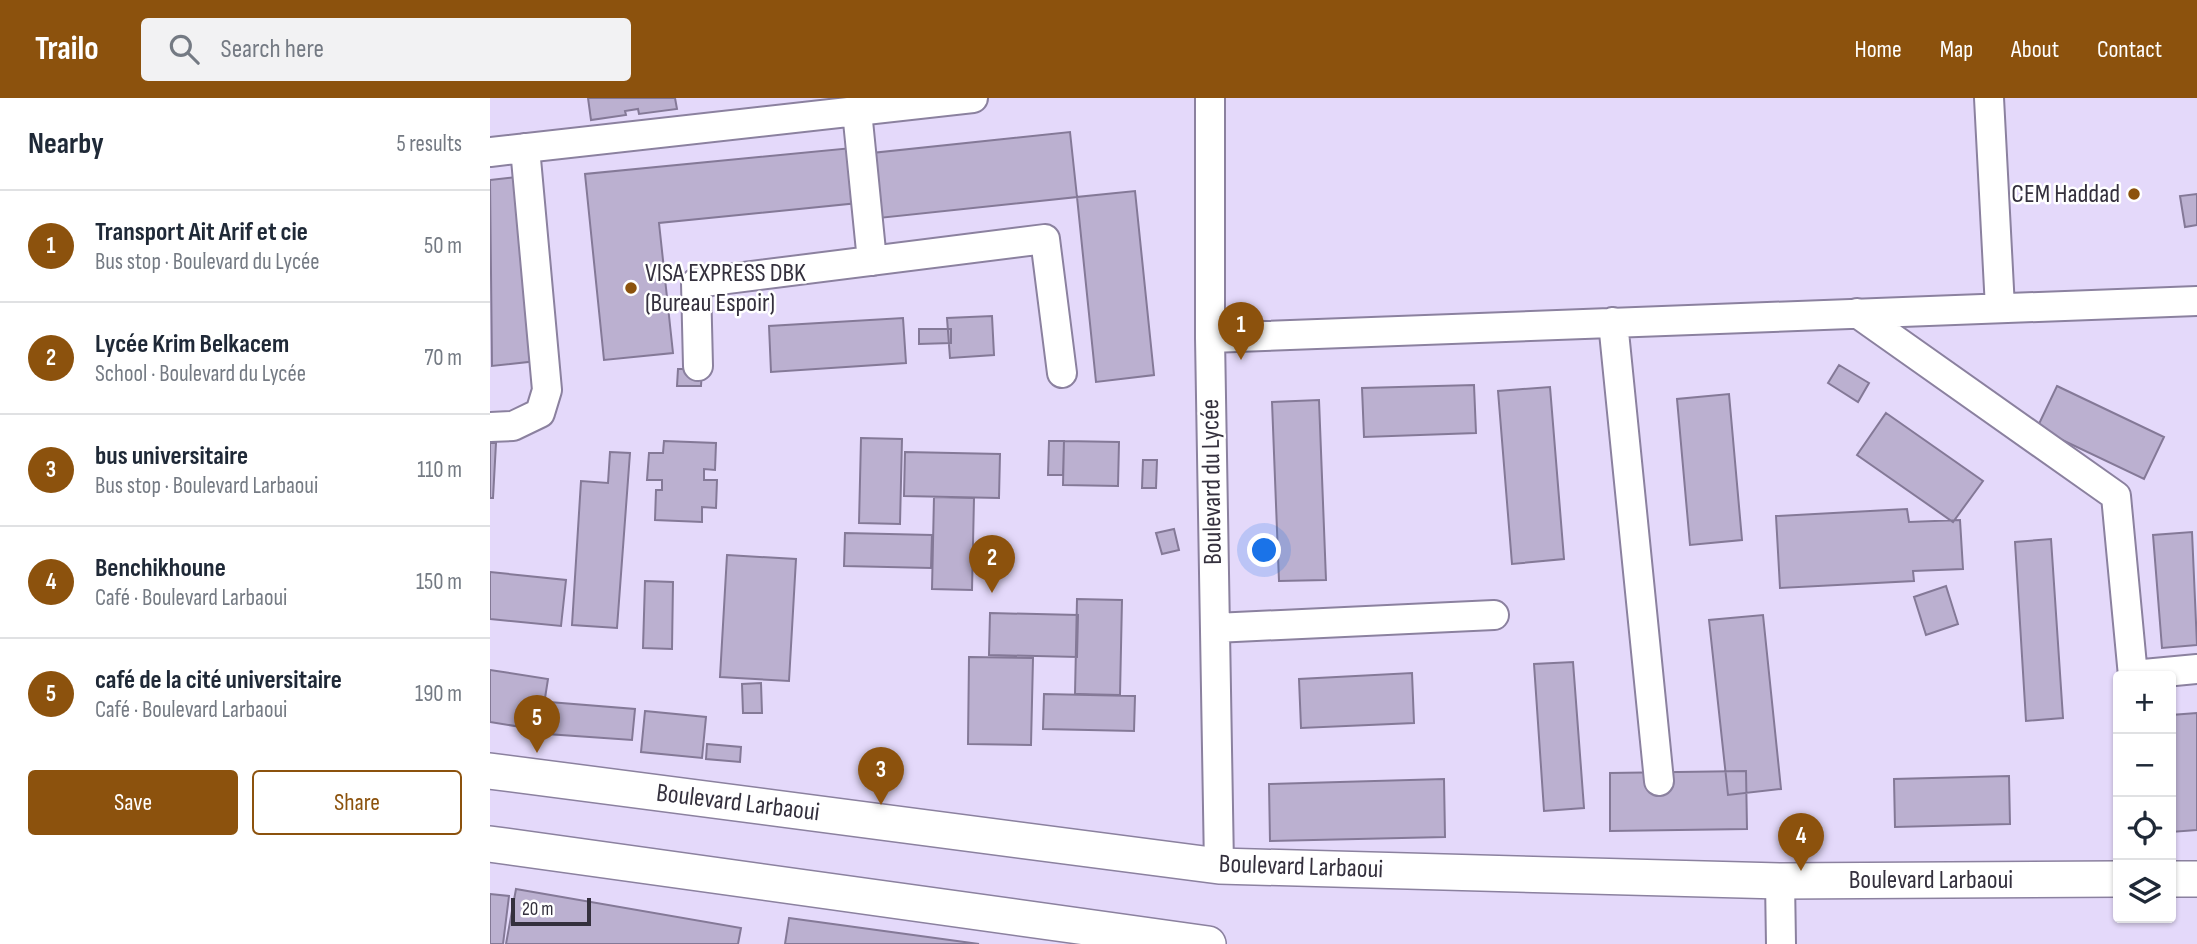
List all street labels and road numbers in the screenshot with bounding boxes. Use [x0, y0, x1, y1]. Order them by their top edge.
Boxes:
street label: Boulevard du Lycée [1195, 399, 1229, 565]
street label: Boulevard Larbaoui [655, 778, 821, 828]
street label: Boulevard Larbaoui [1218, 849, 1384, 885]
street label: Boulevard Larbaoui [1849, 865, 2013, 896]

